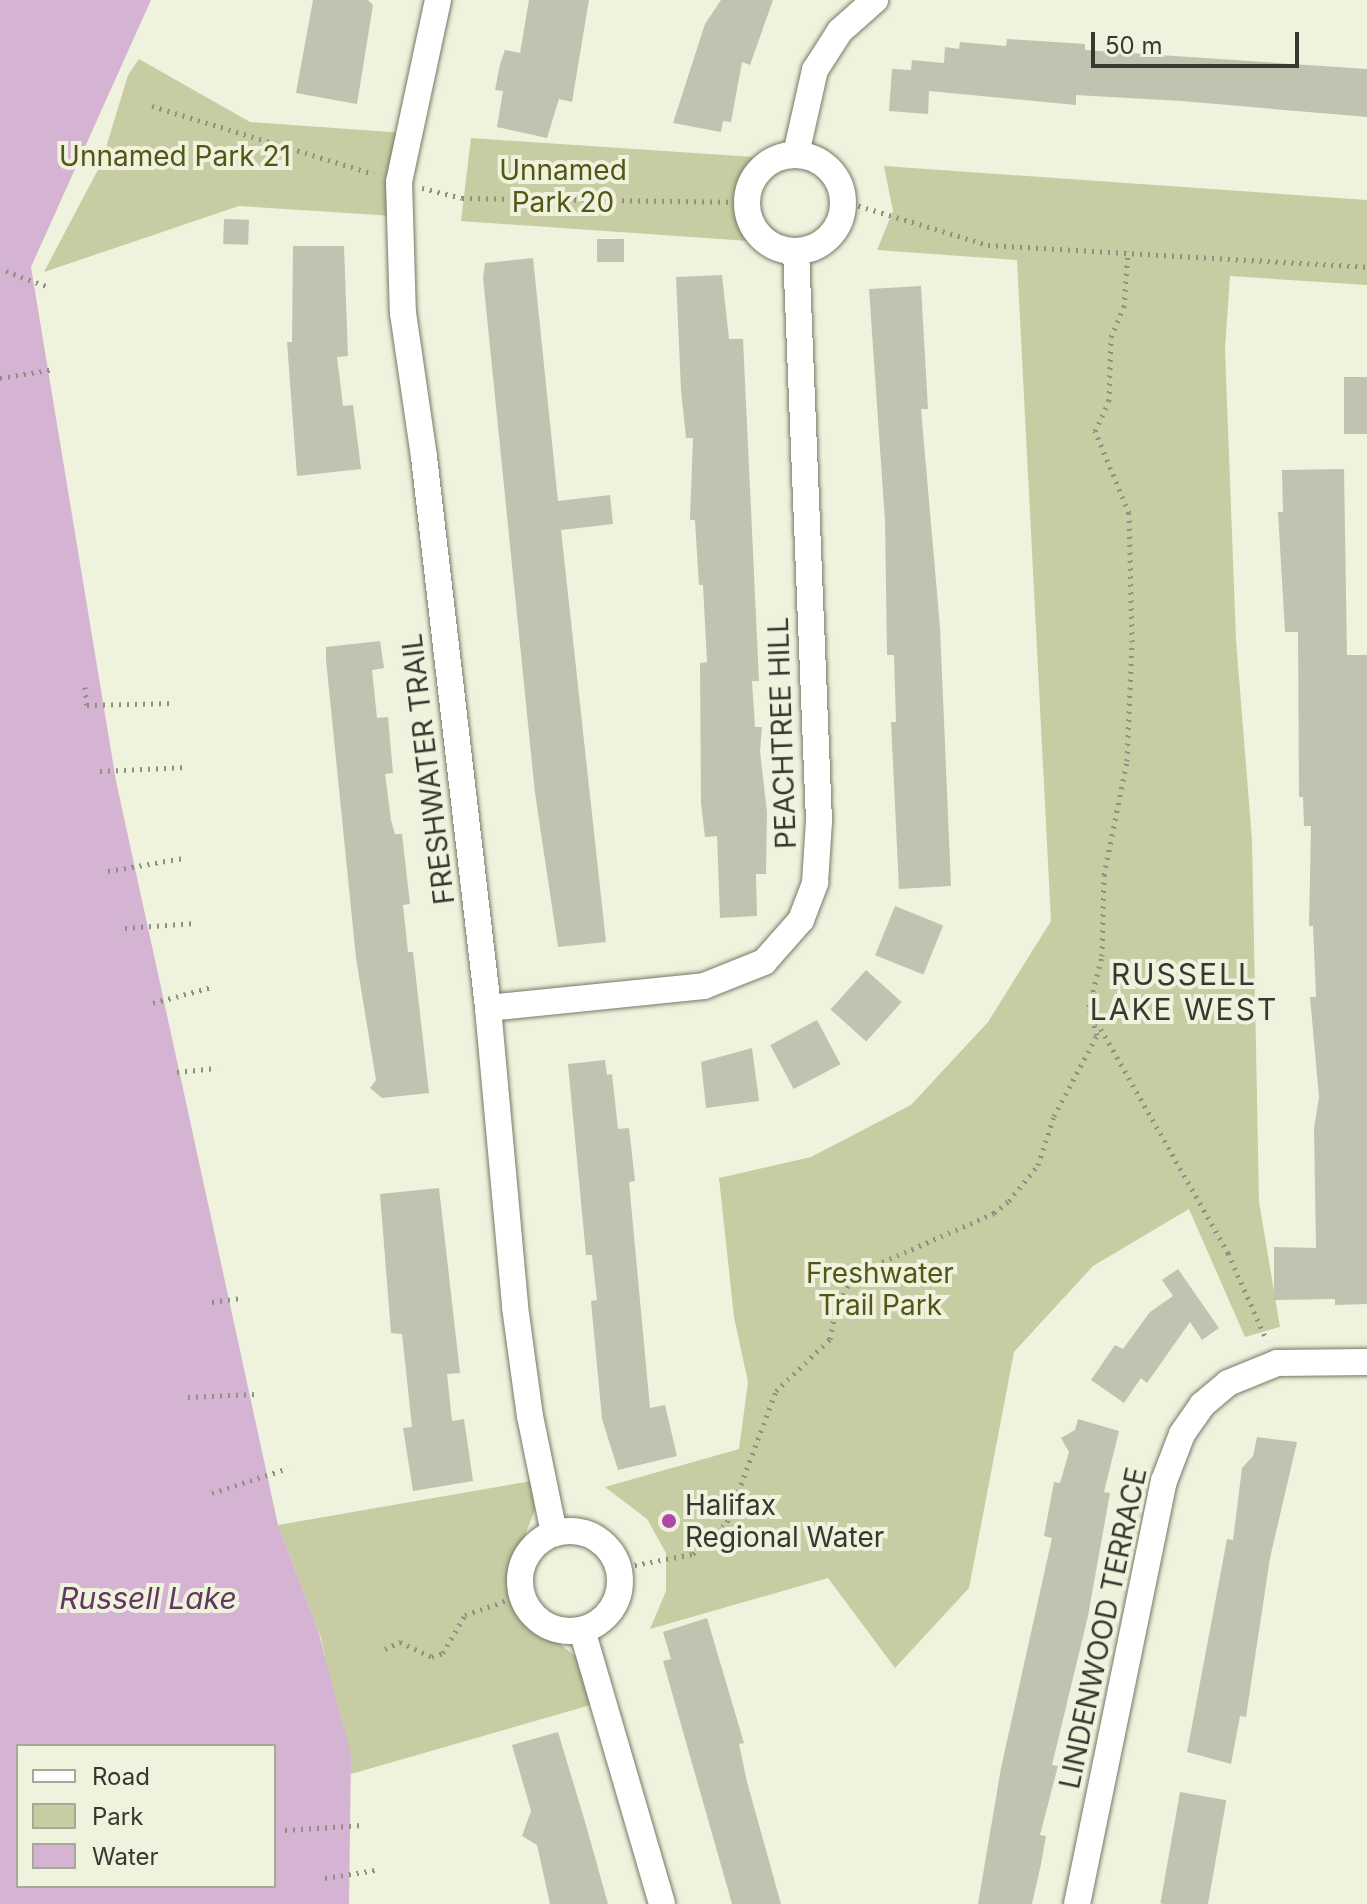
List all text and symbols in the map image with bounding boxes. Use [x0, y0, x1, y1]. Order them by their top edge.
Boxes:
scale bar [1095, 16, 1303, 66]
text: 50 m [1105, 31, 1163, 60]
park label: Unnamed Park 21 [59, 139, 291, 173]
park label: Unnamed Park 20 [499, 153, 627, 219]
street label: PEACHTREE HILL [761, 617, 803, 849]
street label: FRESHWATER TRAIL [395, 632, 461, 906]
district label: RUSSELL LAKE WEST [1090, 956, 1278, 1026]
park label: Freshwater Trail Park [806, 1256, 954, 1322]
street label: LINDENWOOD TERRACE [1053, 1464, 1153, 1792]
place label: Halifax Regional Water [685, 1488, 884, 1554]
marker: Halifax Regional Water [660, 1512, 678, 1530]
water label: Russell Lake [59, 1580, 237, 1616]
legend [16, 1744, 276, 1888]
text: Road [92, 1762, 150, 1791]
text: Park [92, 1802, 143, 1831]
text: Water [92, 1842, 159, 1871]

